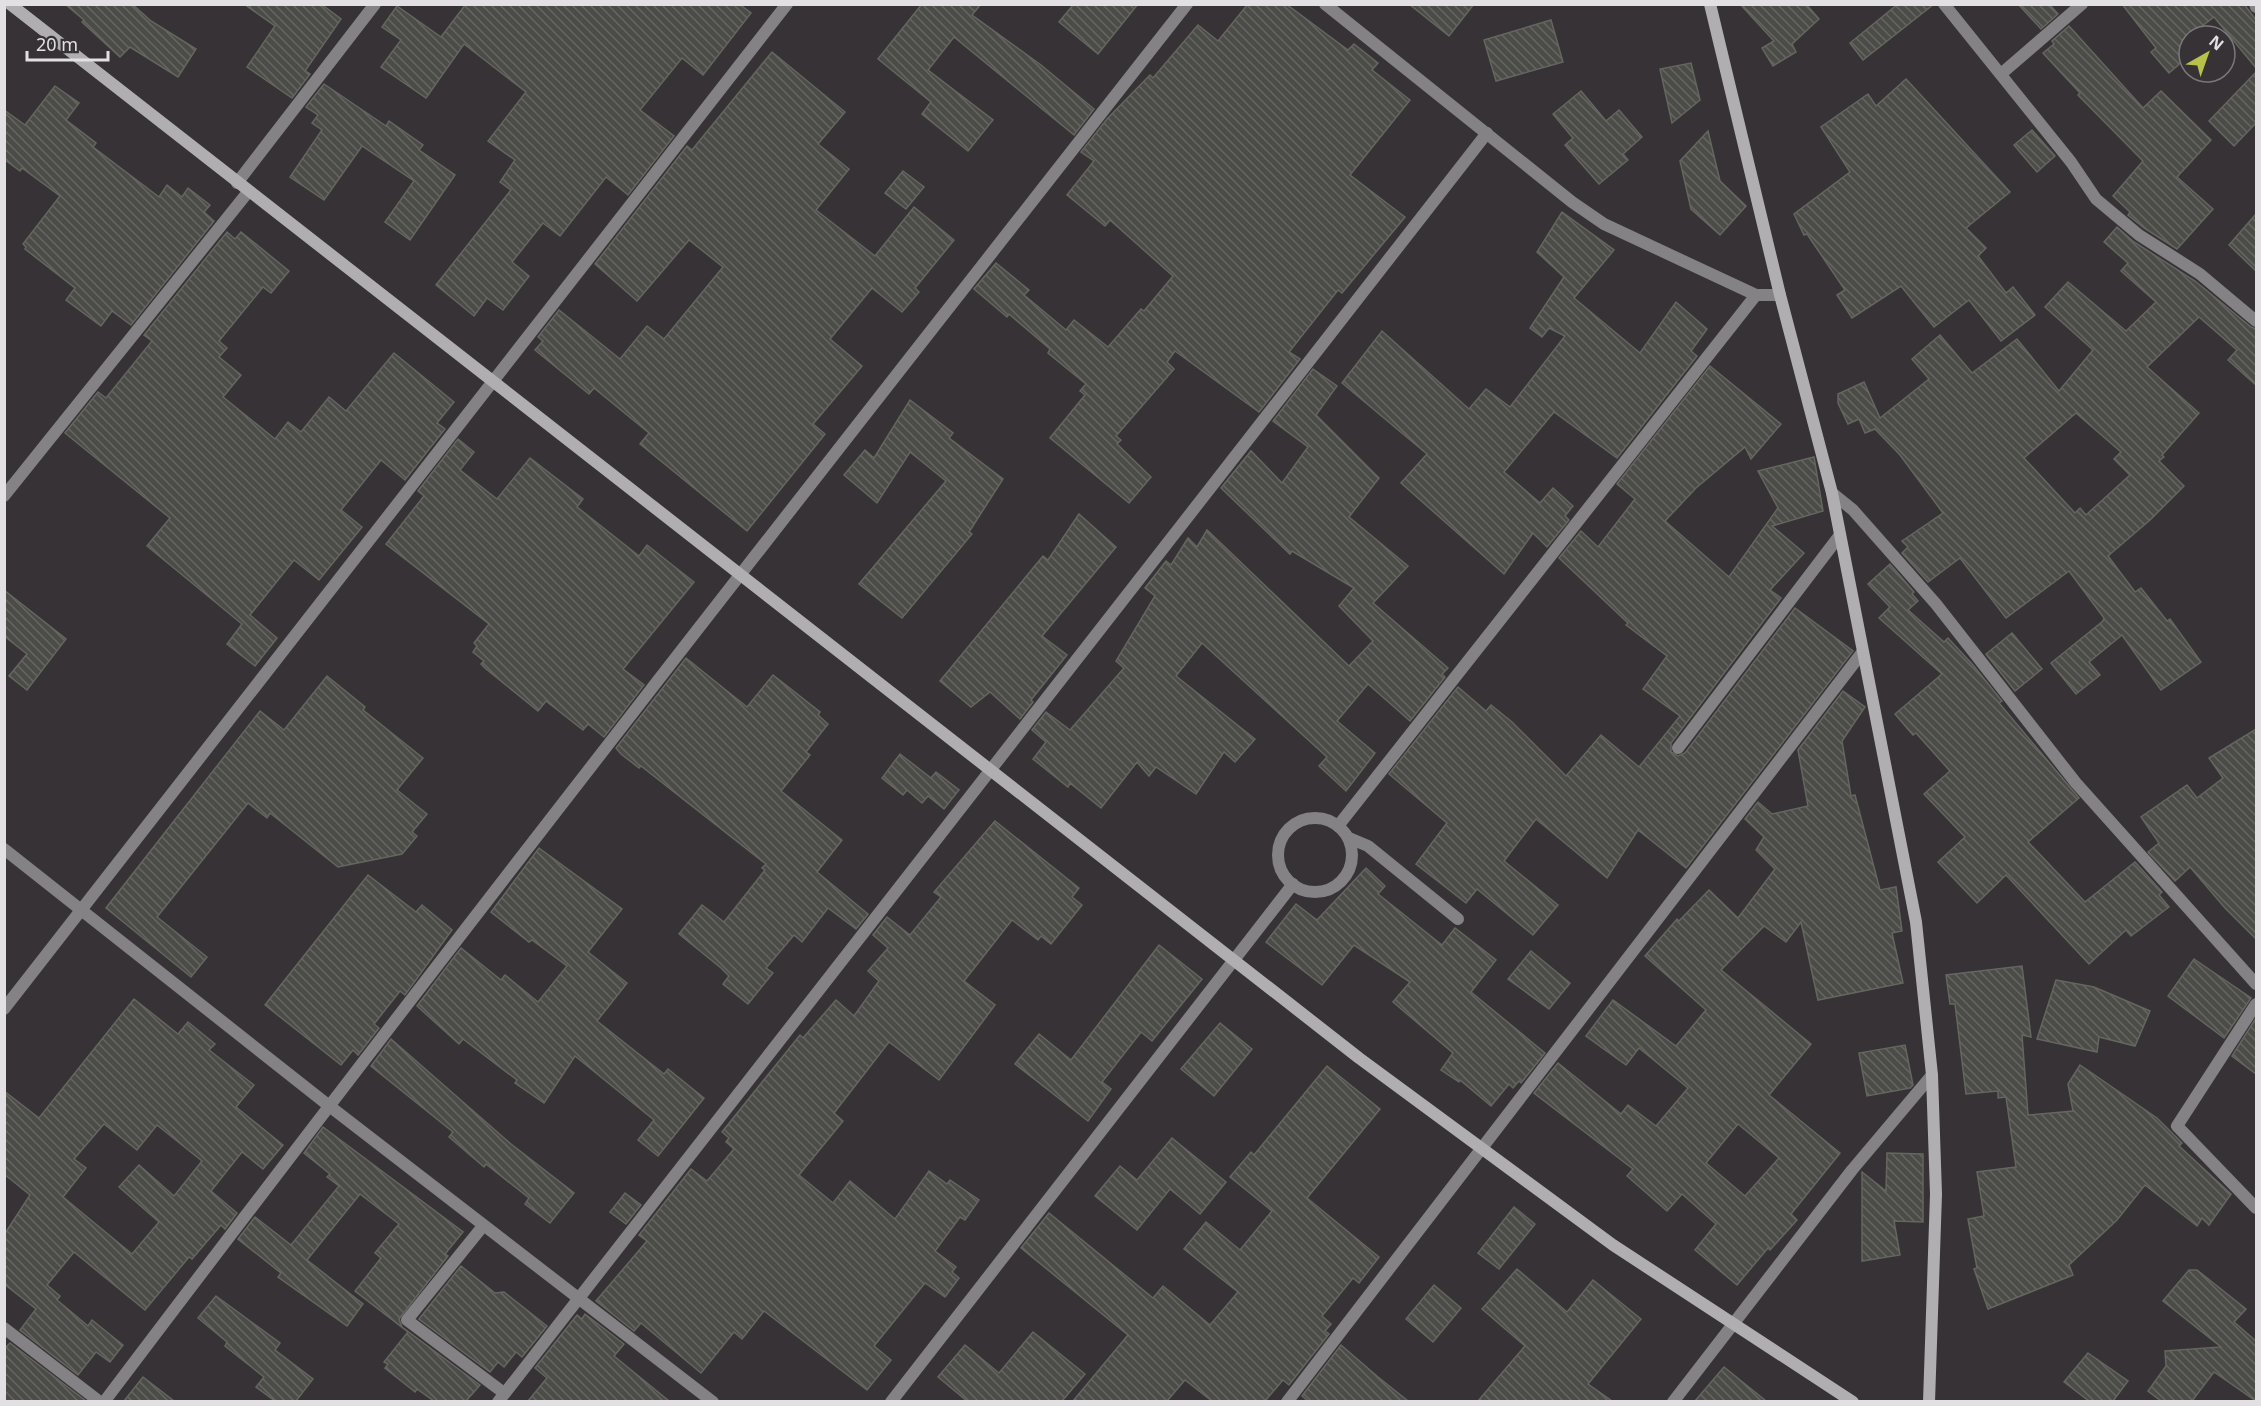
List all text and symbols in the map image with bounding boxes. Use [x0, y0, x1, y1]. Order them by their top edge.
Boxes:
scale bar [27, 24, 108, 62]
north arrow [2177, 24, 2237, 84]
text: N [2205, 30, 2229, 55]
text: 20 m [36, 32, 78, 56]

